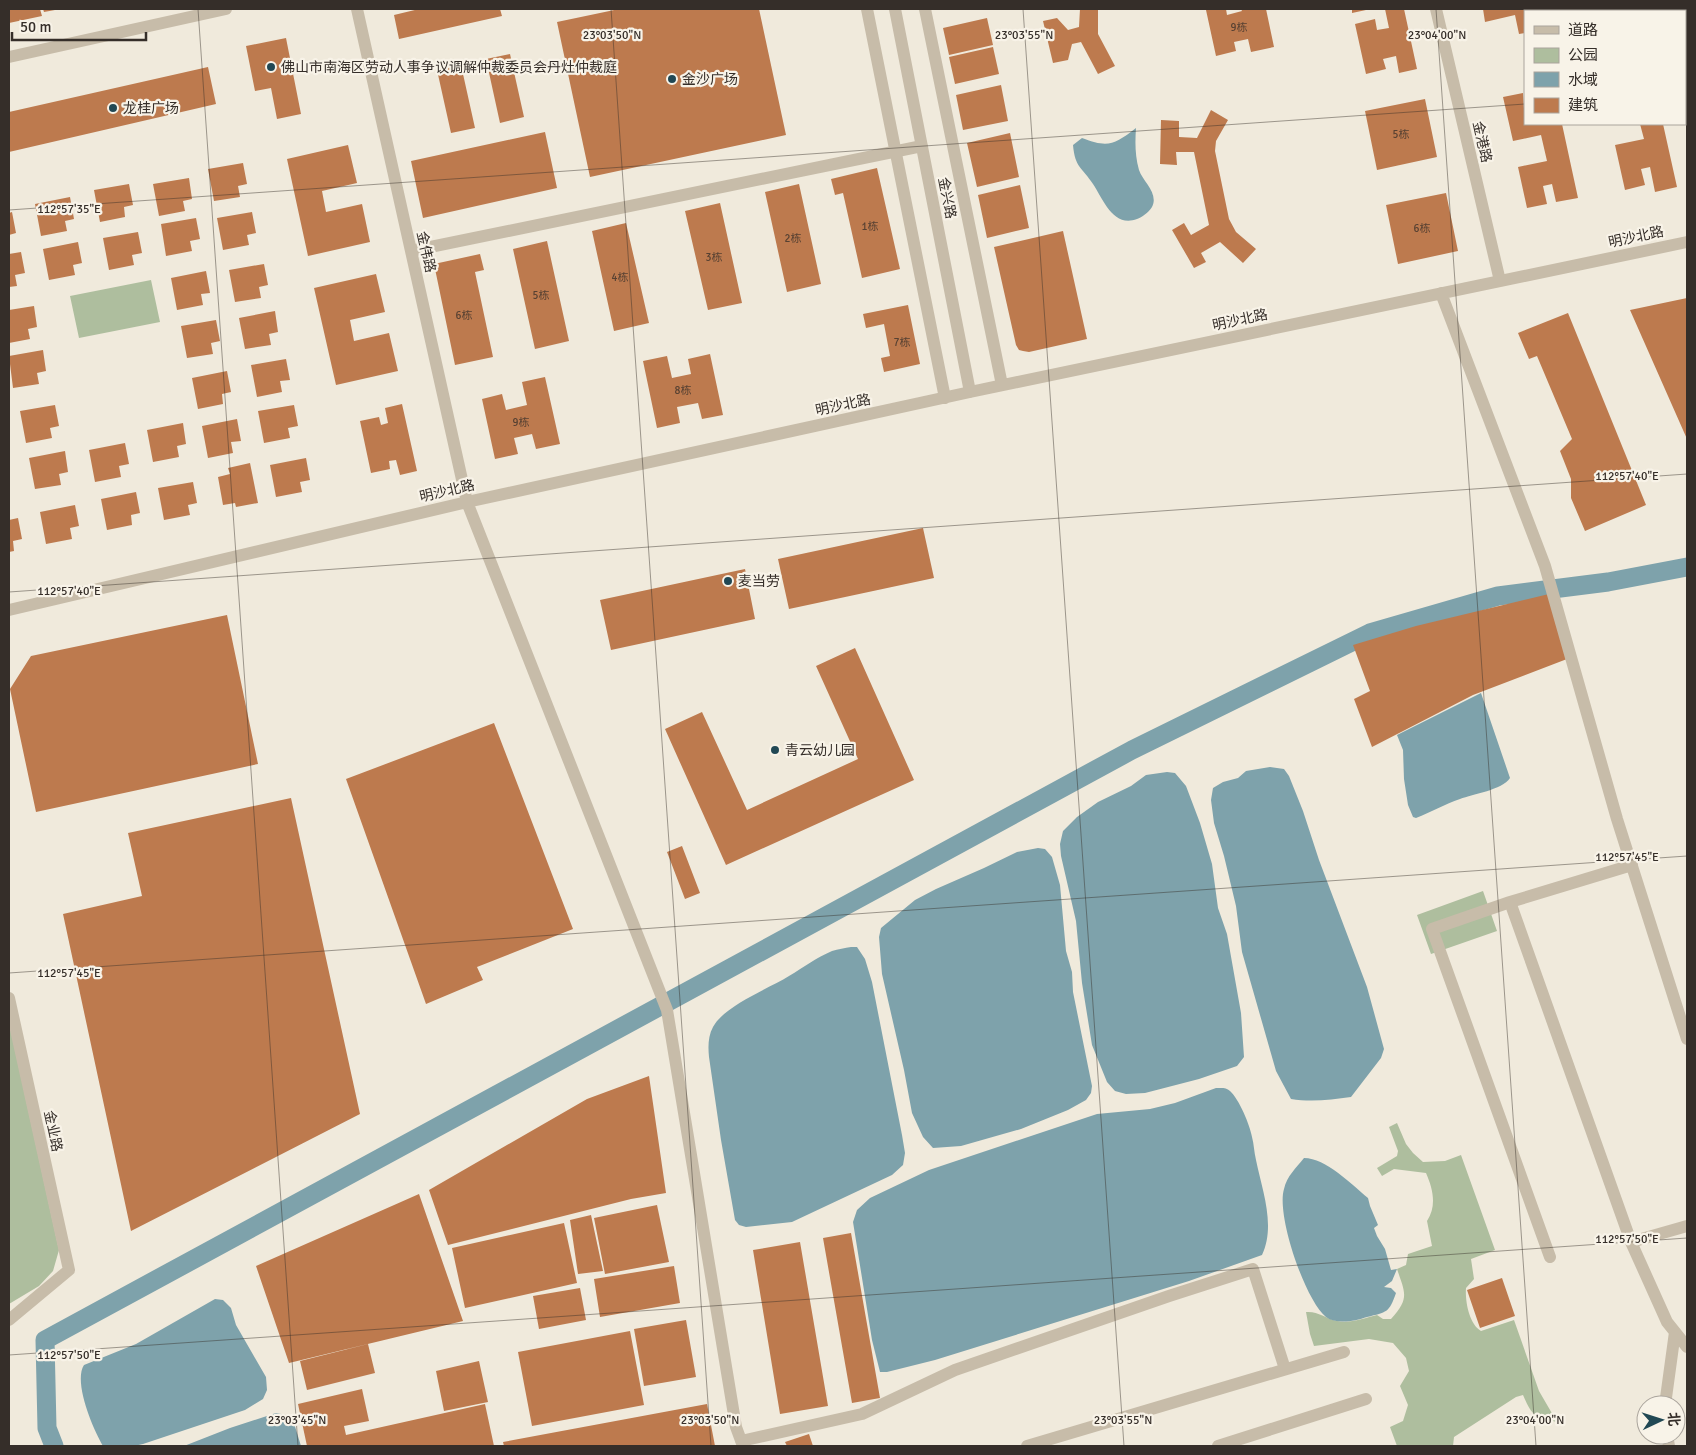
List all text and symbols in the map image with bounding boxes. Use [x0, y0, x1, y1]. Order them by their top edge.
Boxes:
scale bar [12, 10, 146, 42]
legend [1524, 10, 1686, 125]
text: 50 m [20, 18, 51, 36]
house number: 9栋 [1231, 21, 1247, 34]
text: 道路 [1568, 21, 1598, 39]
text: 23°03'50"N [583, 28, 641, 43]
text: 23°03'55"N [995, 28, 1053, 43]
text: 23°04'00"N [1408, 28, 1466, 43]
text: 公园 [1568, 46, 1598, 64]
place label: 佛山市南海区劳动人事争议调解仲裁委员会丹灶仲裁庭 [281, 59, 617, 76]
marker: 佛山市南海区劳动人事争议调解仲裁委员会丹灶仲裁庭 [265, 61, 277, 73]
place label: 金沙广场 [682, 71, 738, 88]
text: 水域 [1568, 71, 1598, 89]
marker: 金沙广场 [666, 73, 678, 85]
text: 建筑 [1568, 96, 1598, 114]
place label: 龙桂广场 [123, 100, 179, 117]
marker: 龙桂广场 [107, 102, 119, 114]
street label: 金港路 [1469, 120, 1495, 164]
house number: 5栋 [1393, 128, 1409, 141]
street label: 金兴路 [935, 176, 959, 220]
text: 112°57'35"E [37, 202, 101, 217]
house number: 1栋 [862, 220, 878, 233]
house number: 6栋 [1414, 222, 1430, 235]
street label: 明沙北路 [1607, 223, 1665, 251]
street label: 金伟路 [413, 230, 439, 274]
house number: 2栋 [785, 232, 801, 245]
house number: 3栋 [706, 251, 722, 264]
house number: 4栋 [612, 271, 628, 284]
house number: 5栋 [533, 289, 549, 302]
street label: 明沙北路 [1211, 306, 1269, 334]
house number: 6栋 [456, 309, 472, 322]
house number: 7栋 [894, 336, 910, 349]
house number: 8栋 [675, 384, 691, 397]
street label: 明沙北路 [814, 391, 872, 419]
house number: 9栋 [513, 416, 529, 429]
text: 112°57'40"E [1595, 469, 1659, 484]
street label: 明沙北路 [418, 476, 476, 506]
place label: 麦当劳 [738, 573, 780, 590]
marker: 麦当劳 [722, 575, 734, 587]
text: 112°57'40"E [37, 584, 101, 599]
place label: 青云幼儿园 [785, 742, 855, 759]
marker: 青云幼儿园 [769, 744, 781, 756]
text: 112°57'45"E [1595, 850, 1659, 865]
text: 112°57'45"E [37, 966, 101, 981]
street label: 金业路 [40, 1109, 66, 1153]
text: 112°57'50"E [1595, 1232, 1659, 1247]
text: 112°57'50"E [37, 1348, 101, 1363]
north arrow [1636, 1395, 1686, 1445]
text: 北 [1665, 1412, 1682, 1427]
text: 23°03'45"N [268, 1413, 326, 1428]
text: 23°03'50"N [681, 1413, 739, 1428]
text: 23°03'55"N [1094, 1413, 1152, 1428]
text: 23°04'00"N [1506, 1413, 1564, 1428]

